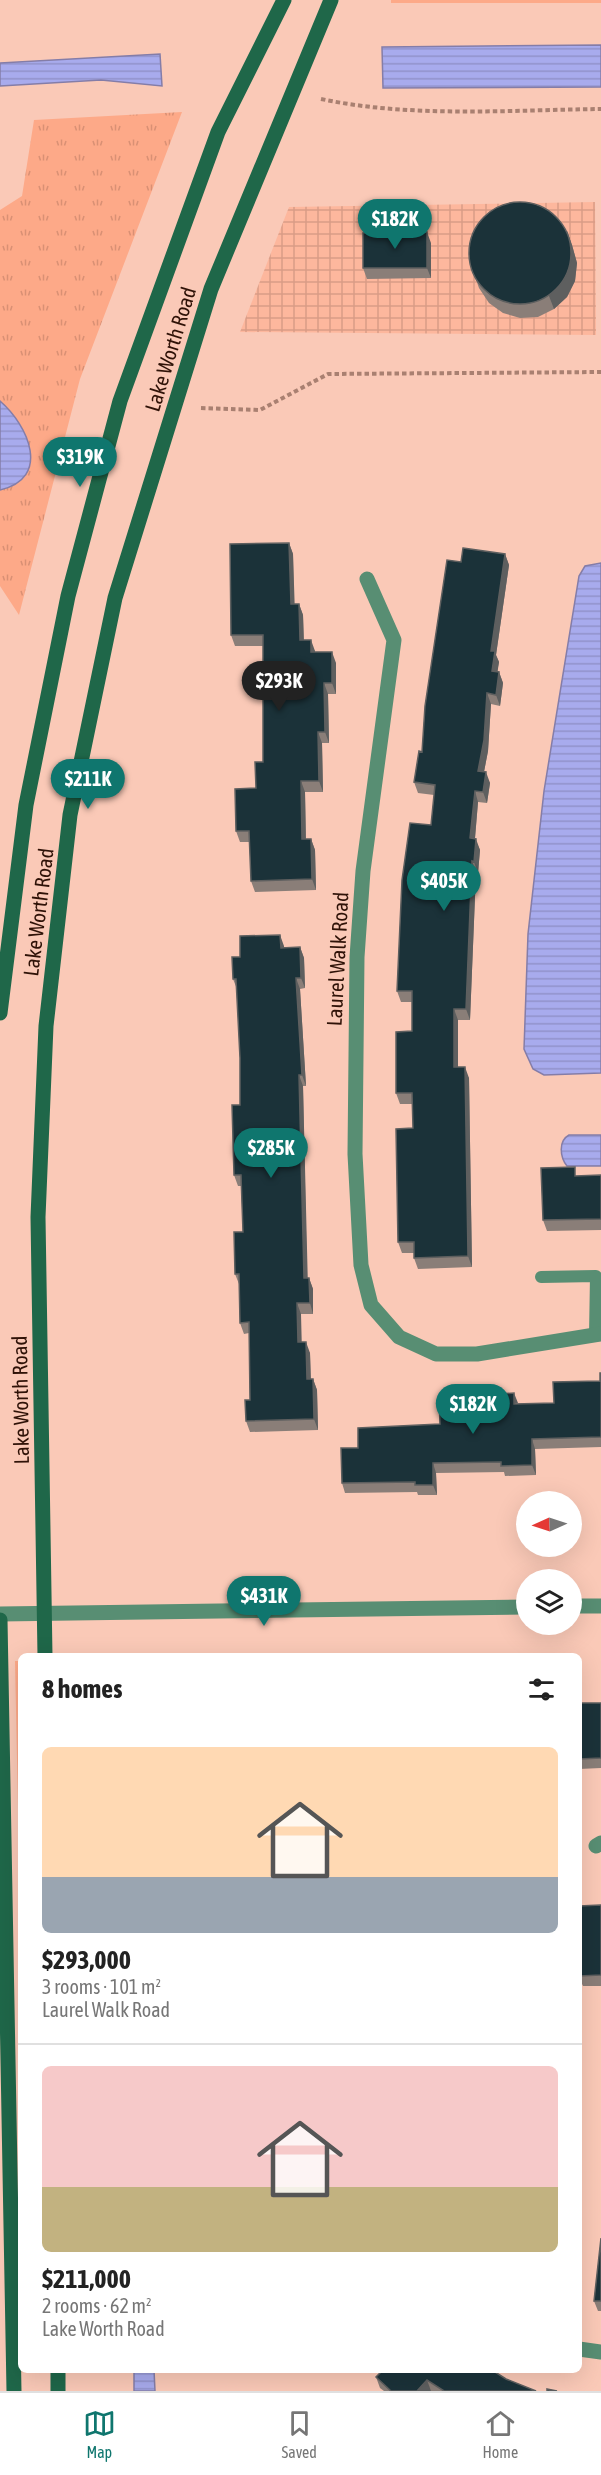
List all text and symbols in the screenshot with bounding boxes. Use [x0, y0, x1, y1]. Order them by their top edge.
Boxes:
pin: $182K [353, 199, 437, 250]
text: $182K [372, 207, 418, 230]
street label: Lake Worth Road [140, 284, 200, 414]
pin: $319K [38, 437, 122, 488]
text: $319K [57, 445, 103, 468]
pin: $293K [237, 661, 321, 712]
text: $293K [256, 669, 302, 692]
pin: $211K [46, 759, 130, 810]
text: $211K [65, 767, 111, 790]
street label: Lake Worth Road [18, 847, 58, 977]
pin: $405K [402, 861, 486, 912]
text: $405K [421, 869, 467, 892]
street label: Laurel Walk Road [322, 891, 352, 1027]
pin: $285K [229, 1128, 313, 1179]
text: $285K [248, 1136, 294, 1159]
street label: Lake Worth Road [7, 1335, 33, 1465]
pin: $182K [431, 1384, 515, 1435]
text: $182K [450, 1392, 496, 1415]
north arrow [516, 1491, 582, 1557]
map controls [516, 1491, 582, 1635]
button: layers [516, 1569, 582, 1635]
pin: $431K [222, 1576, 306, 1627]
text: $431K [241, 1584, 287, 1607]
icon: filters [525, 1673, 558, 1706]
text: 8 homes [42, 1674, 122, 1704]
icon: home [246, 1786, 354, 1894]
text: $293,000 [42, 1945, 131, 1975]
text: 3 rooms · 101 m² [42, 1975, 161, 1998]
text: Laurel Walk Road [42, 1998, 170, 2021]
icon: home [246, 2105, 354, 2213]
text: $211,000 [42, 2264, 131, 2294]
text: 2 rooms · 62 m² [42, 2294, 152, 2317]
text: Lake Worth Road [42, 2317, 165, 2340]
tab: Map [83, 2407, 116, 2461]
tab: Saved [282, 2407, 317, 2461]
tab: Home [483, 2407, 518, 2461]

